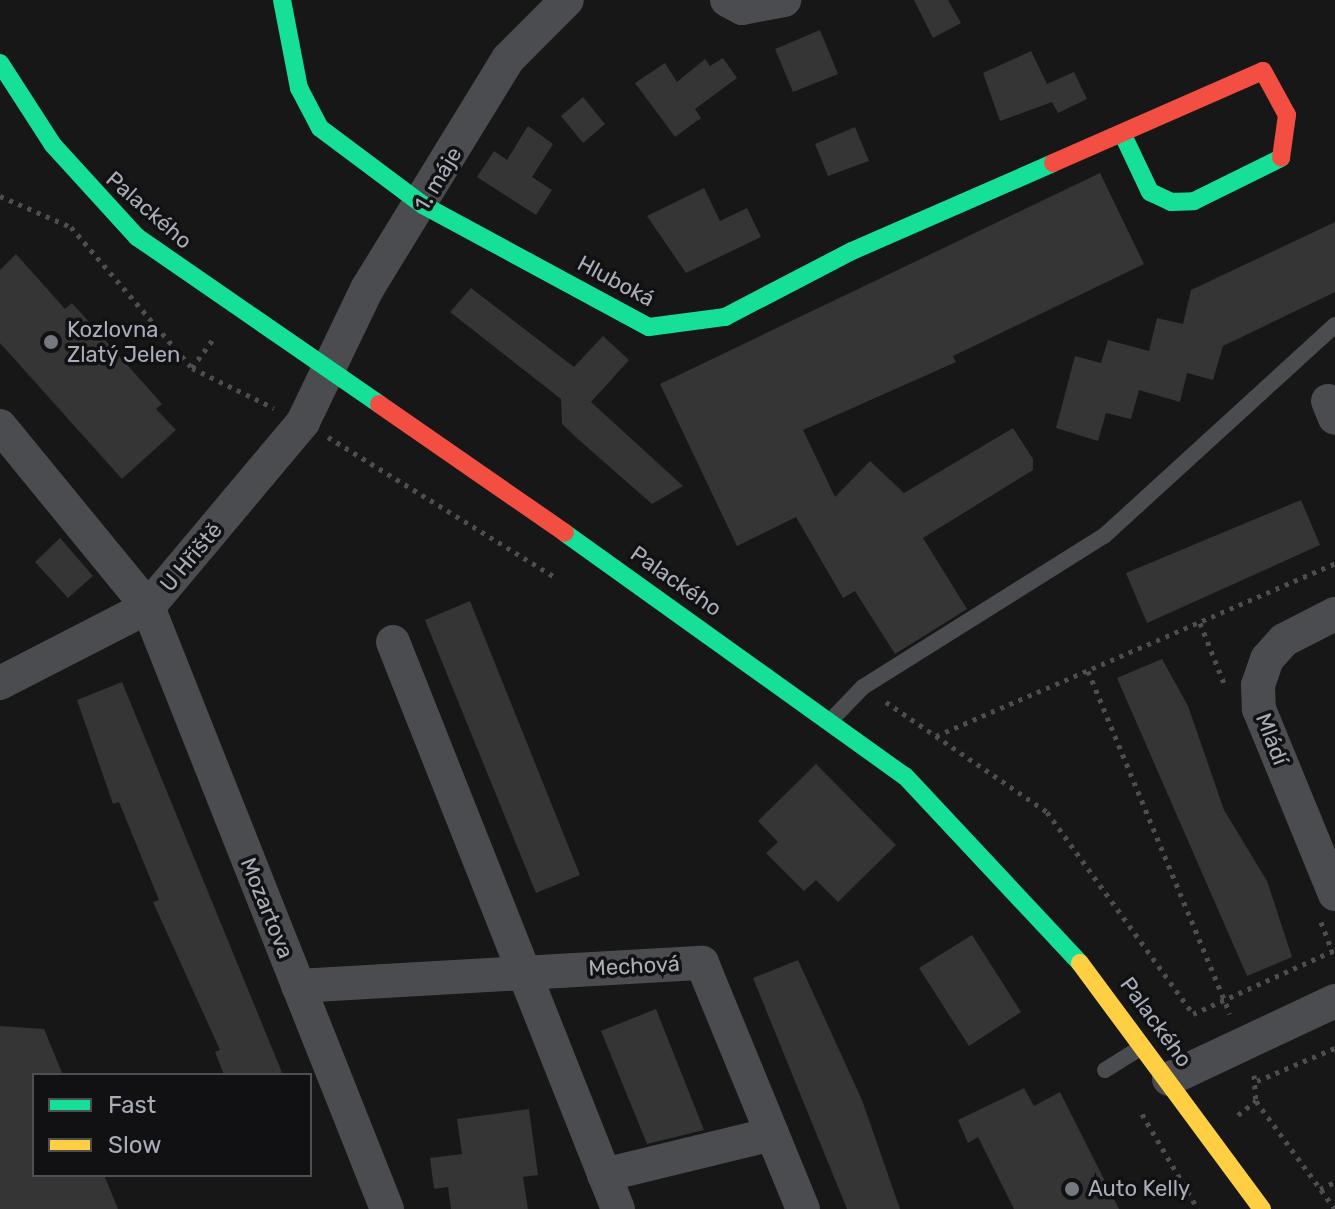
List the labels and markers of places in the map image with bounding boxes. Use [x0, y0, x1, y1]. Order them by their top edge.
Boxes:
place label: Kozlovna Zlatý Jelen [67, 316, 181, 368]
marker: Kozlovna Zlatý Jelen [42, 333, 60, 351]
place label: Auto Kelly [1088, 1176, 1190, 1202]
marker: Auto Kelly [1063, 1180, 1081, 1198]

